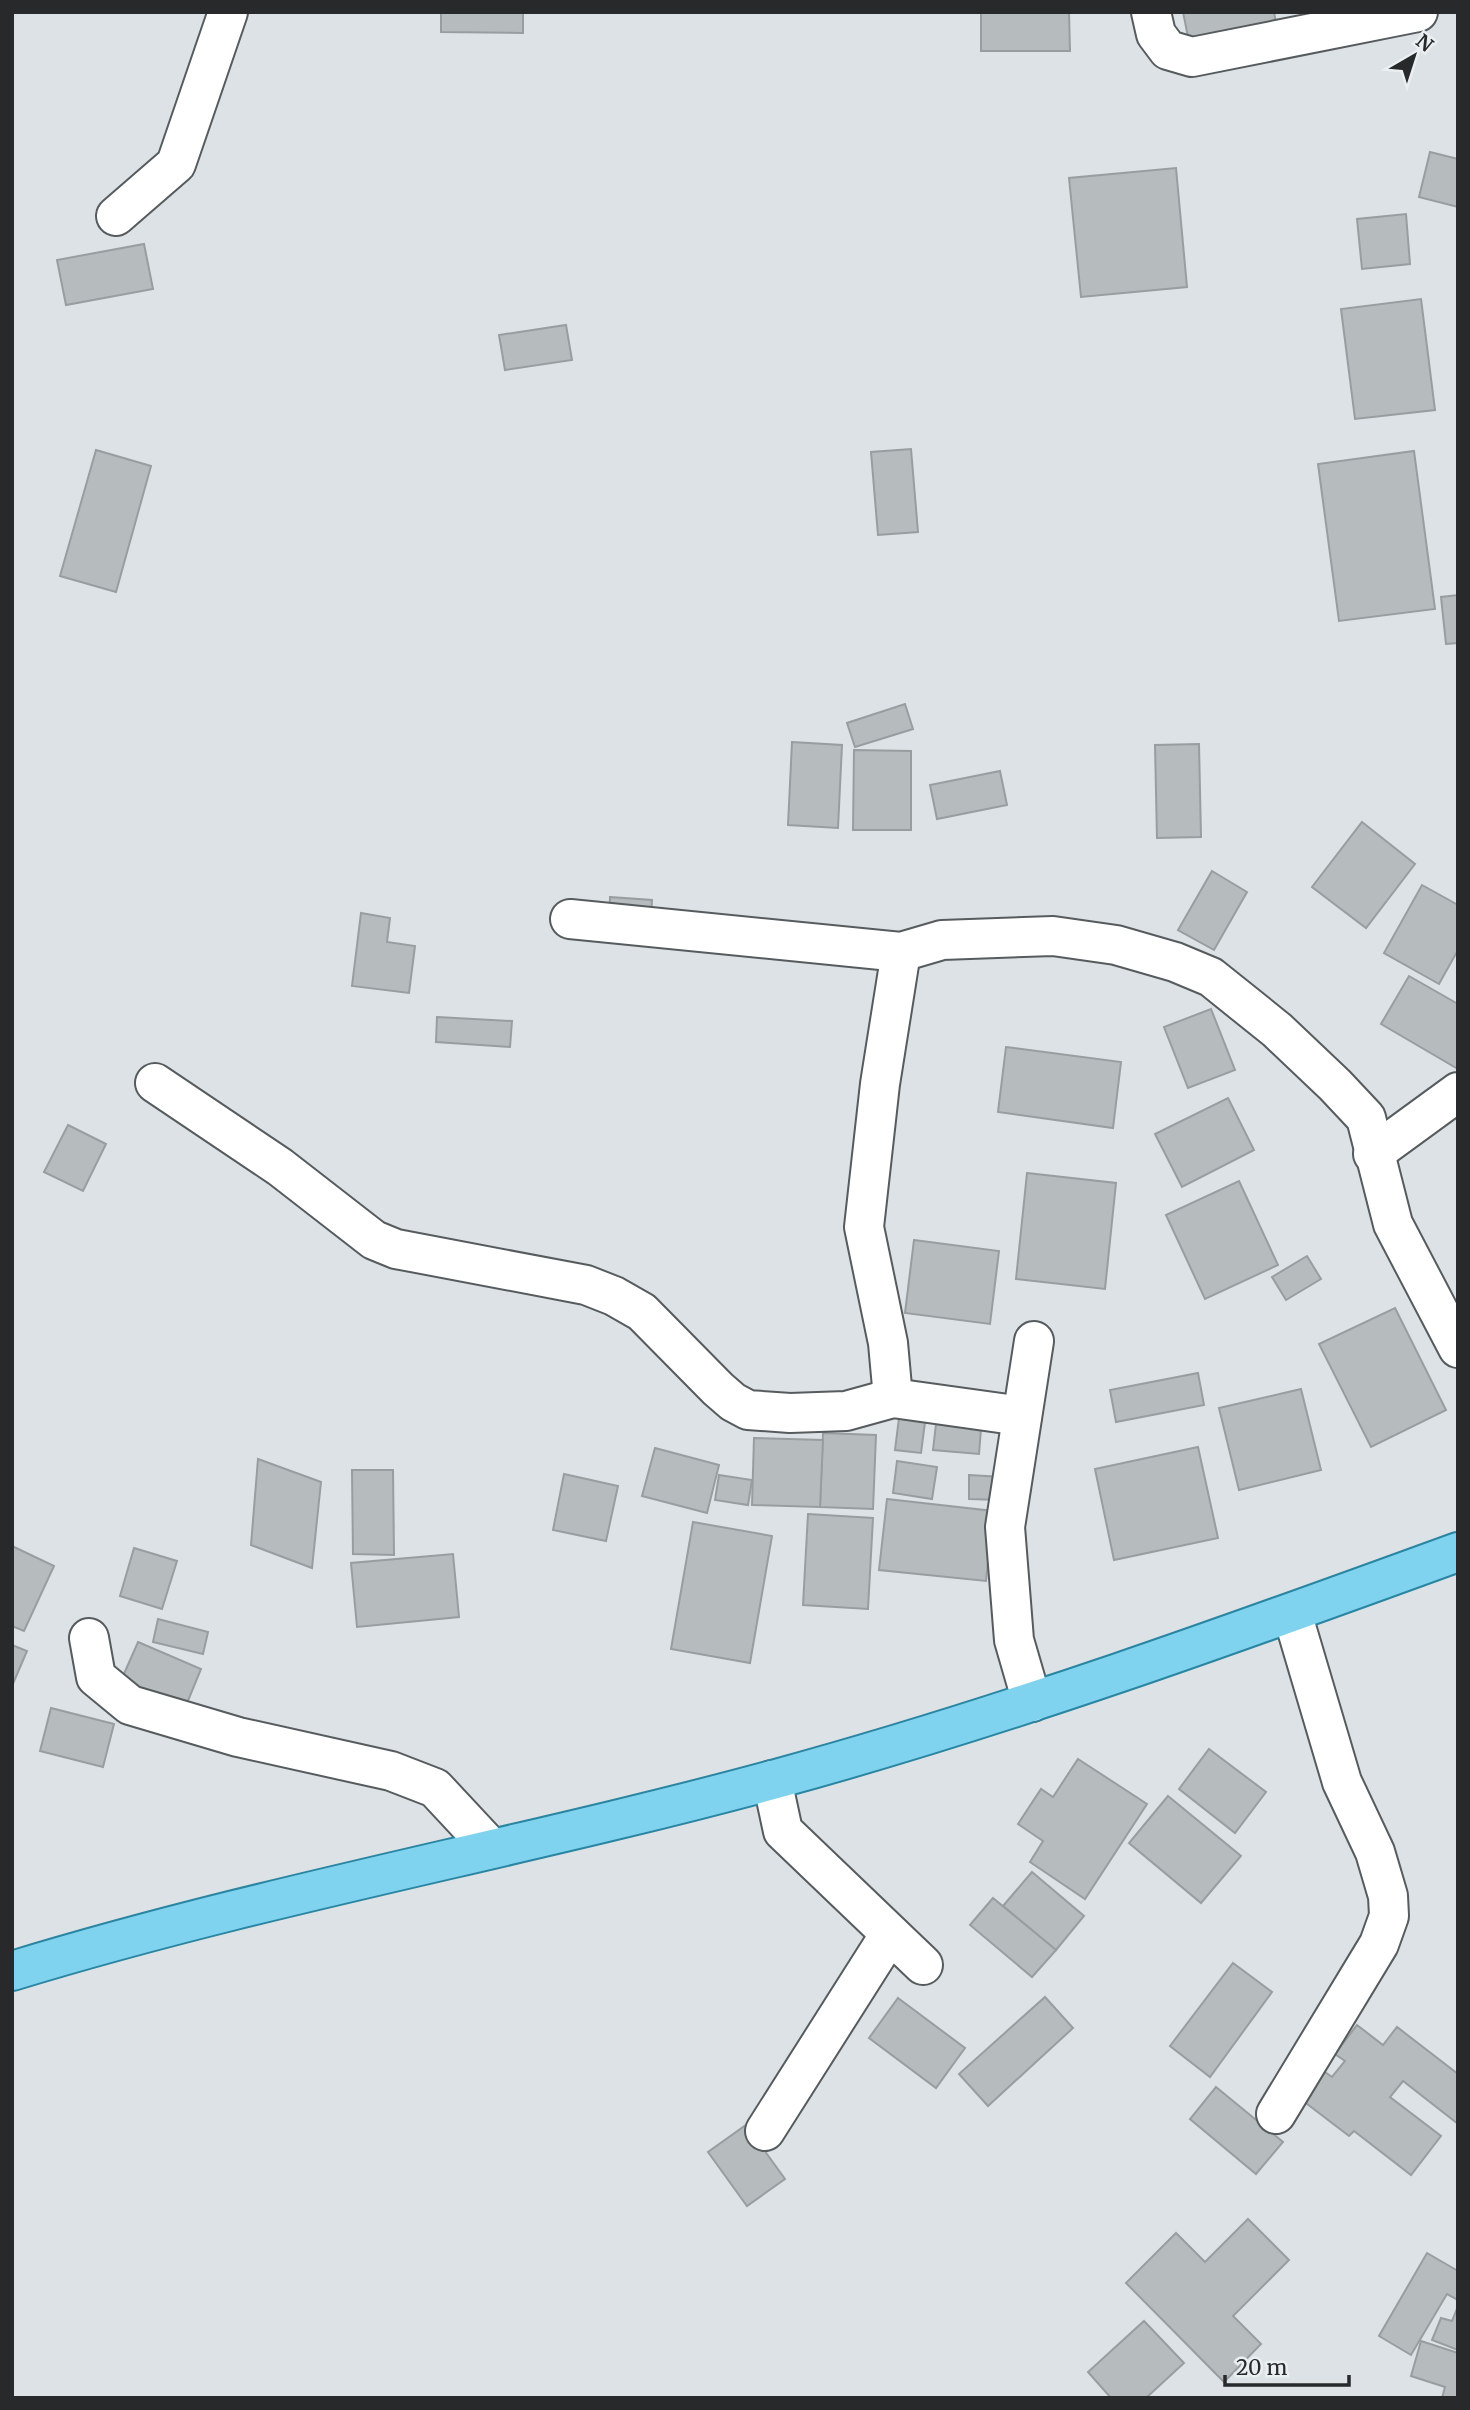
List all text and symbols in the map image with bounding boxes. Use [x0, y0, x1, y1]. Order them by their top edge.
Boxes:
north arrow [1379, 21, 1449, 91]
text: N [1411, 29, 1438, 57]
scale bar [1225, 2344, 1349, 2388]
text: 20 m [1236, 2354, 1288, 2381]

